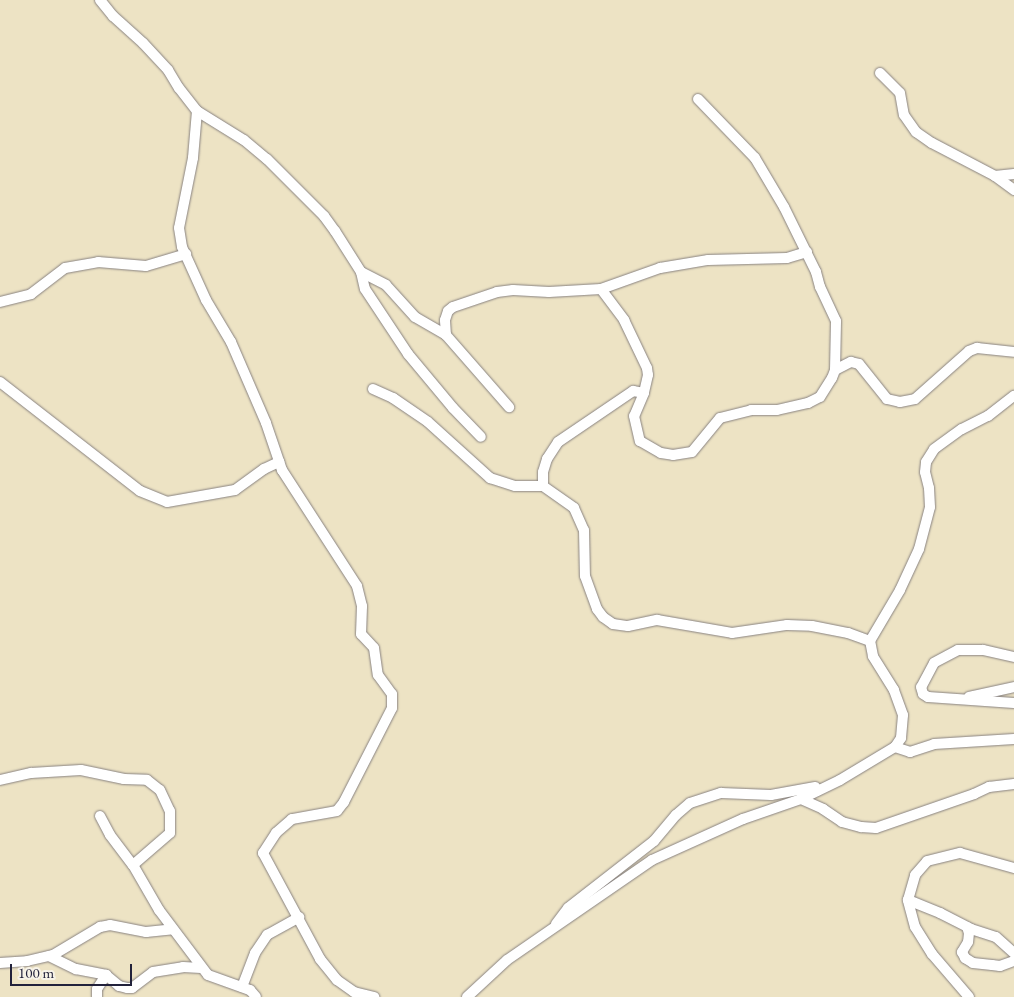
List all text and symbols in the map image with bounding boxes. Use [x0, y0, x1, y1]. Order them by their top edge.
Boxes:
scale bar [12, 954, 135, 986]
text: 100 m [18, 963, 54, 982]

